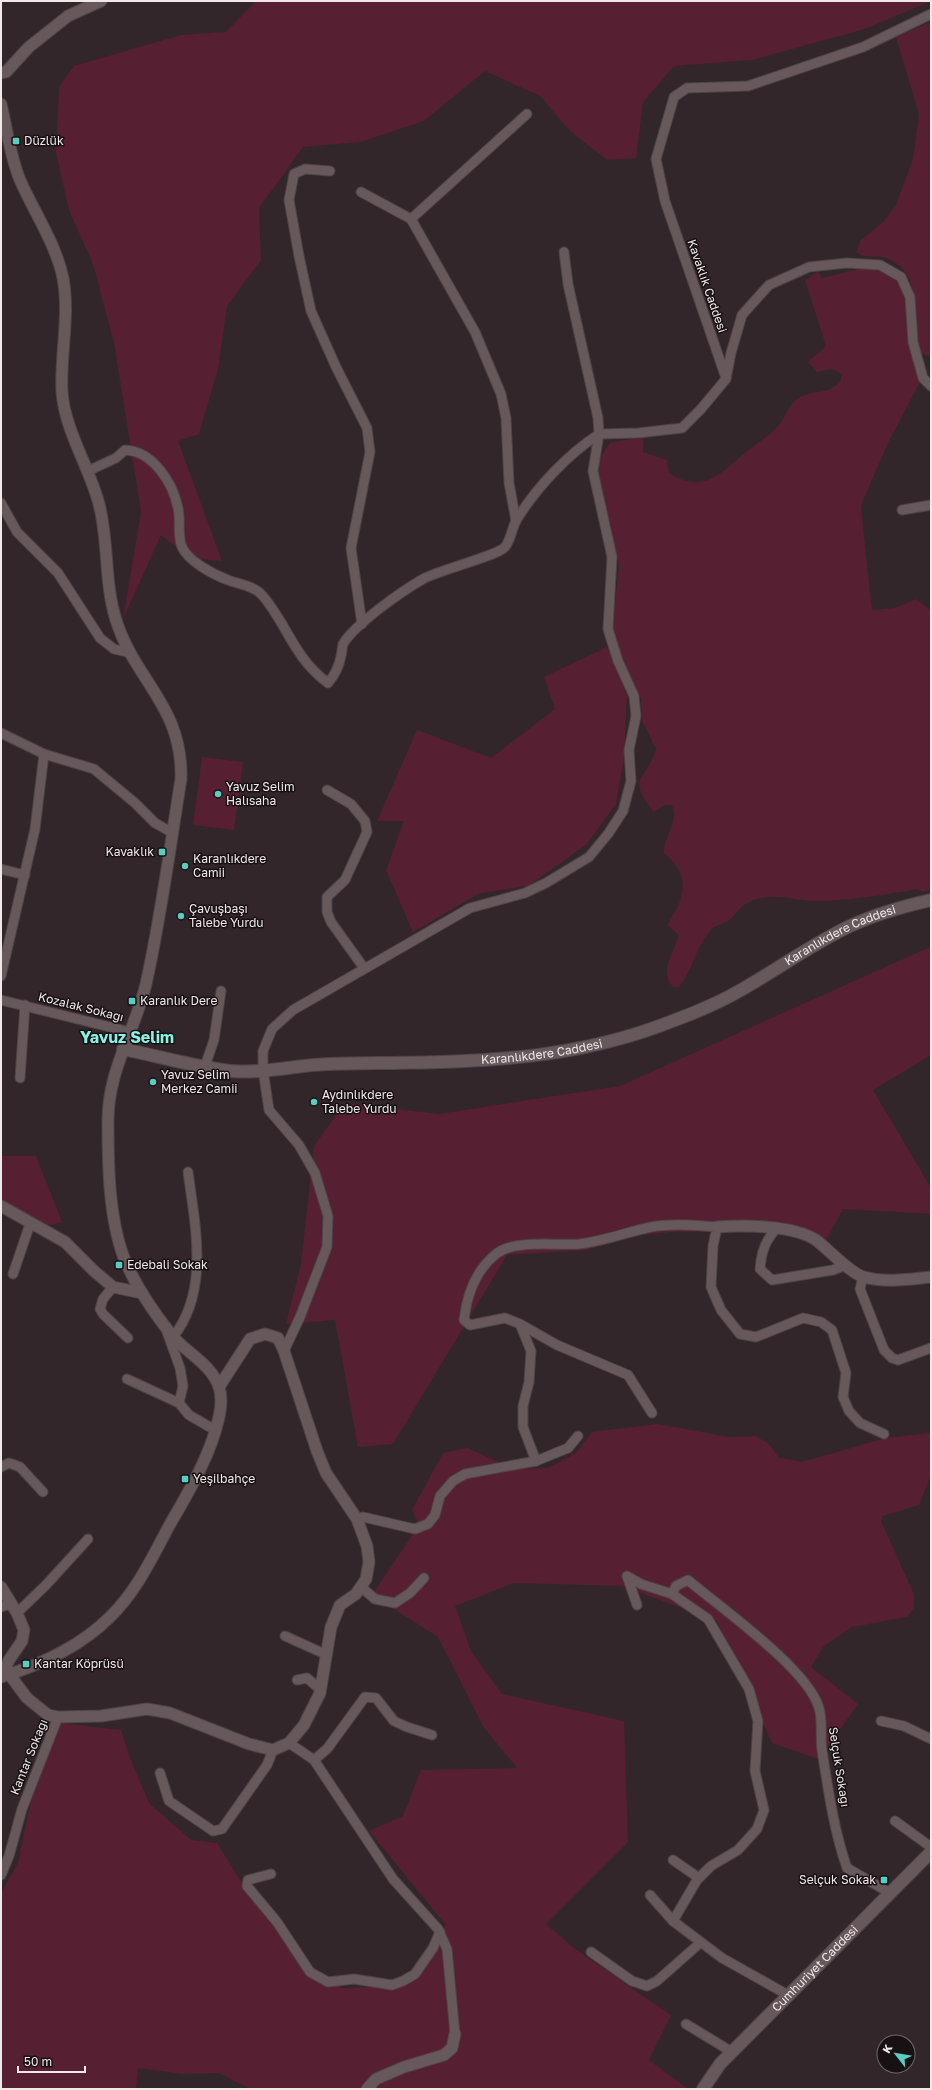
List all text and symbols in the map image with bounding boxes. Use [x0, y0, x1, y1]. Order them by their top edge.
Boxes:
place label: Düzlük [24, 133, 64, 148]
marker: Düzlük [11, 136, 21, 146]
street label: Kavaklık Caddesi [684, 237, 730, 334]
place label: Yavuz Selim Halısaha [226, 779, 295, 808]
marker: Yavuz Selim Halısaha [213, 789, 223, 799]
place label: Kavaklık [106, 844, 154, 859]
marker: Kavaklık [157, 847, 167, 857]
place label: Karanlıkdere Camii [193, 851, 266, 880]
marker: Karanlıkdere Camii [180, 861, 190, 871]
place label: Çavuşbaşı Talebe Yurdu [189, 901, 264, 930]
street label: Karanlıkdere Caddesi [782, 901, 897, 969]
marker: Çavuşbaşı Talebe Yurdu [176, 911, 186, 921]
street label: Kozalak Sokağı [37, 989, 125, 1024]
place label: Karanlık Dere [140, 993, 217, 1008]
marker: Karanlık Dere [127, 996, 137, 1006]
district label: Yavuz Selim [80, 1027, 174, 1047]
street label: Karanlıkdere Caddesi [481, 1036, 604, 1067]
place label: Yavuz Selim Merkez Camii [161, 1067, 238, 1096]
marker: Yavuz Selim Merkez Camii [148, 1077, 158, 1087]
place label: Aydınlıkdere Talebe Yurdu [322, 1087, 397, 1116]
marker: Aydınlıkdere Talebe Yurdu [309, 1097, 319, 1107]
place label: Edebali Sokak [127, 1257, 208, 1272]
marker: Edebali Sokak [114, 1260, 124, 1270]
place label: Yeşilbahçe [193, 1471, 255, 1486]
marker: Yeşilbahçe [180, 1474, 190, 1484]
place label: Kantar Köprüsü [34, 1656, 124, 1671]
marker: Kantar Köprüsü [21, 1659, 31, 1669]
street label: Kantar Sokağı [7, 1717, 51, 1797]
street label: Selçuk Sokağı [826, 1726, 853, 1808]
place label: Selçuk Sokak [799, 1872, 876, 1887]
marker: Selçuk Sokak [879, 1875, 889, 1885]
street label: Cumhuriyet Caddesi [768, 1922, 861, 2015]
north arrow [876, 2034, 916, 2074]
text: K [879, 2042, 895, 2055]
scale bar [18, 2048, 85, 2074]
text: 50 m [24, 2054, 52, 2069]

